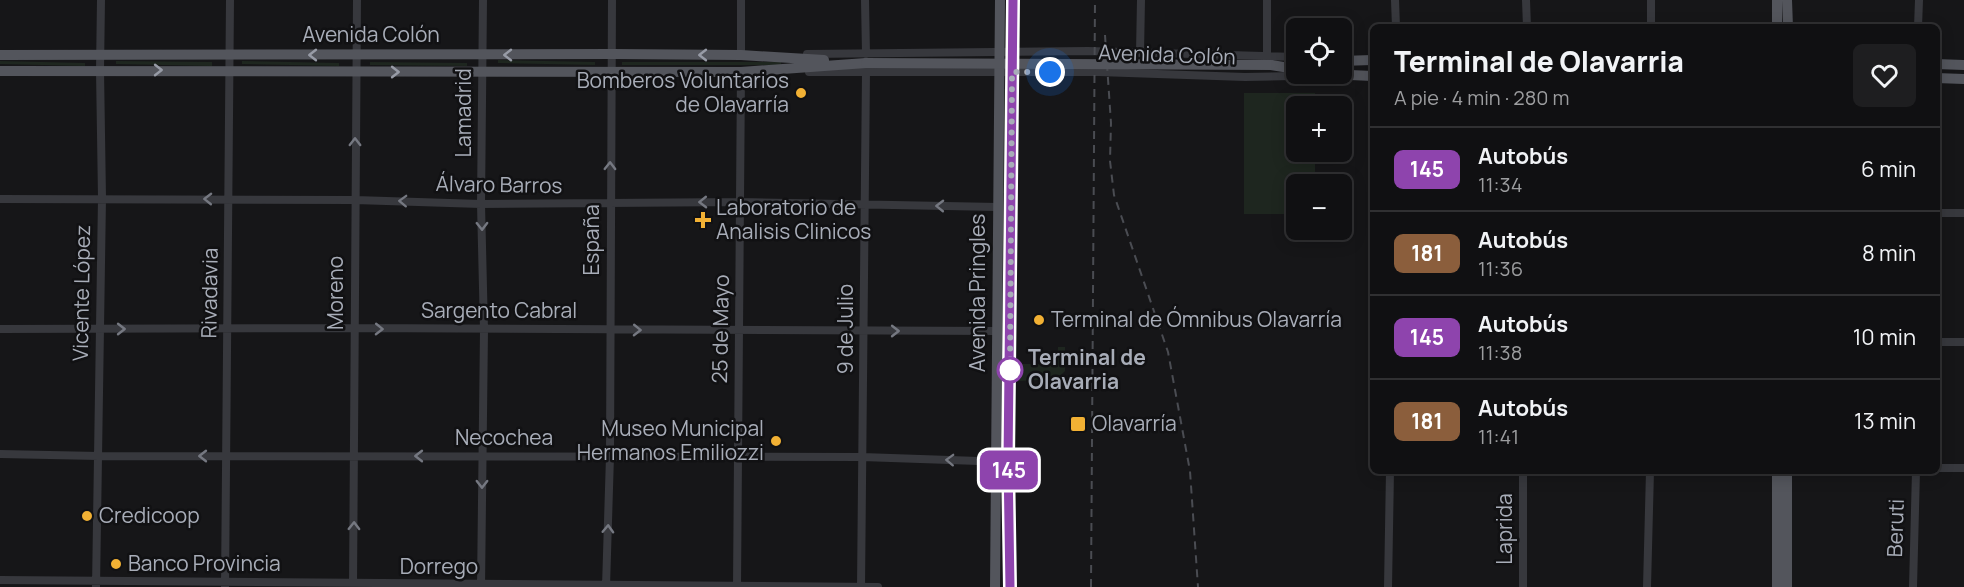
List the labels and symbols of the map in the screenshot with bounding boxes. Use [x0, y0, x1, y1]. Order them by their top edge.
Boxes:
street label: Avenida Colón [302, 20, 440, 48]
street label: Avenida Colón [1098, 38, 1236, 70]
one-way arrow [308, 49, 317, 61]
one-way arrow [503, 49, 512, 61]
one-way arrow [698, 49, 707, 61]
your location [1035, 57, 1065, 87]
one-way arrow [154, 64, 163, 76]
one-way arrow [391, 66, 400, 78]
place label: Bomberos Voluntarios de Olavarría [577, 66, 789, 118]
street label: Lamadrid [449, 68, 477, 158]
marker: Bomberos Voluntarios de Olavarría [794, 86, 808, 100]
one-way arrow [349, 137, 361, 146]
one-way arrow [604, 161, 616, 170]
street label: Álvaro Barros [435, 169, 563, 199]
one-way arrow [203, 193, 212, 205]
place label: Laboratorio de Analisis Clinicos [716, 193, 871, 245]
one-way arrow [398, 195, 407, 208]
one-way arrow [698, 196, 707, 209]
one-way arrow [935, 200, 944, 213]
street label: España [577, 204, 605, 276]
marker: Laboratorio de Analisis Clinicos [694, 211, 712, 229]
street label: Avenida Pringles [963, 214, 991, 372]
one-way arrow [475, 222, 488, 231]
street label: Vicente López [66, 225, 96, 361]
street label: Rivadavia [194, 247, 224, 339]
street label: Moreno [321, 256, 349, 330]
street label: 25 de Mayo [705, 274, 735, 384]
street label: 9 de Julio [831, 284, 859, 374]
street label: Sargento Cabral [421, 296, 577, 324]
place label: Terminal de Ómnibus Olavarría [1051, 305, 1342, 333]
marker: Terminal de Ómnibus Olavarría [1032, 313, 1046, 327]
one-way arrow [375, 322, 384, 335]
one-way arrow [117, 323, 126, 335]
one-way arrow [633, 324, 642, 336]
one-way arrow [891, 325, 900, 337]
place label: Terminal de Olavarria [1028, 343, 1146, 395]
marker: Terminal de Olavarria [997, 357, 1023, 383]
place label: Olavarría [1092, 409, 1177, 437]
place label: Museo Municipal Hermanos Emiliozzi [577, 414, 764, 466]
marker: Olavarría [1069, 415, 1087, 433]
street label: Necochea [455, 423, 553, 451]
marker: Museo Municipal Hermanos Emiliozzi [769, 434, 783, 448]
one-way arrow [199, 450, 208, 462]
one-way arrow [415, 450, 424, 462]
line badge: 145 [974, 450, 1044, 490]
one-way arrow [945, 454, 954, 466]
one-way arrow [476, 480, 488, 489]
street label: Laprida [1490, 493, 1518, 565]
street label: Beruti [1880, 498, 1910, 558]
place label: Credicoop [99, 501, 200, 529]
marker: Credicoop [80, 509, 94, 523]
one-way arrow [348, 521, 360, 530]
one-way arrow [601, 524, 614, 533]
place label: Banco Provincia [128, 549, 281, 577]
street label: Dorrego [400, 552, 478, 580]
marker: Banco Provincia [109, 557, 123, 571]

